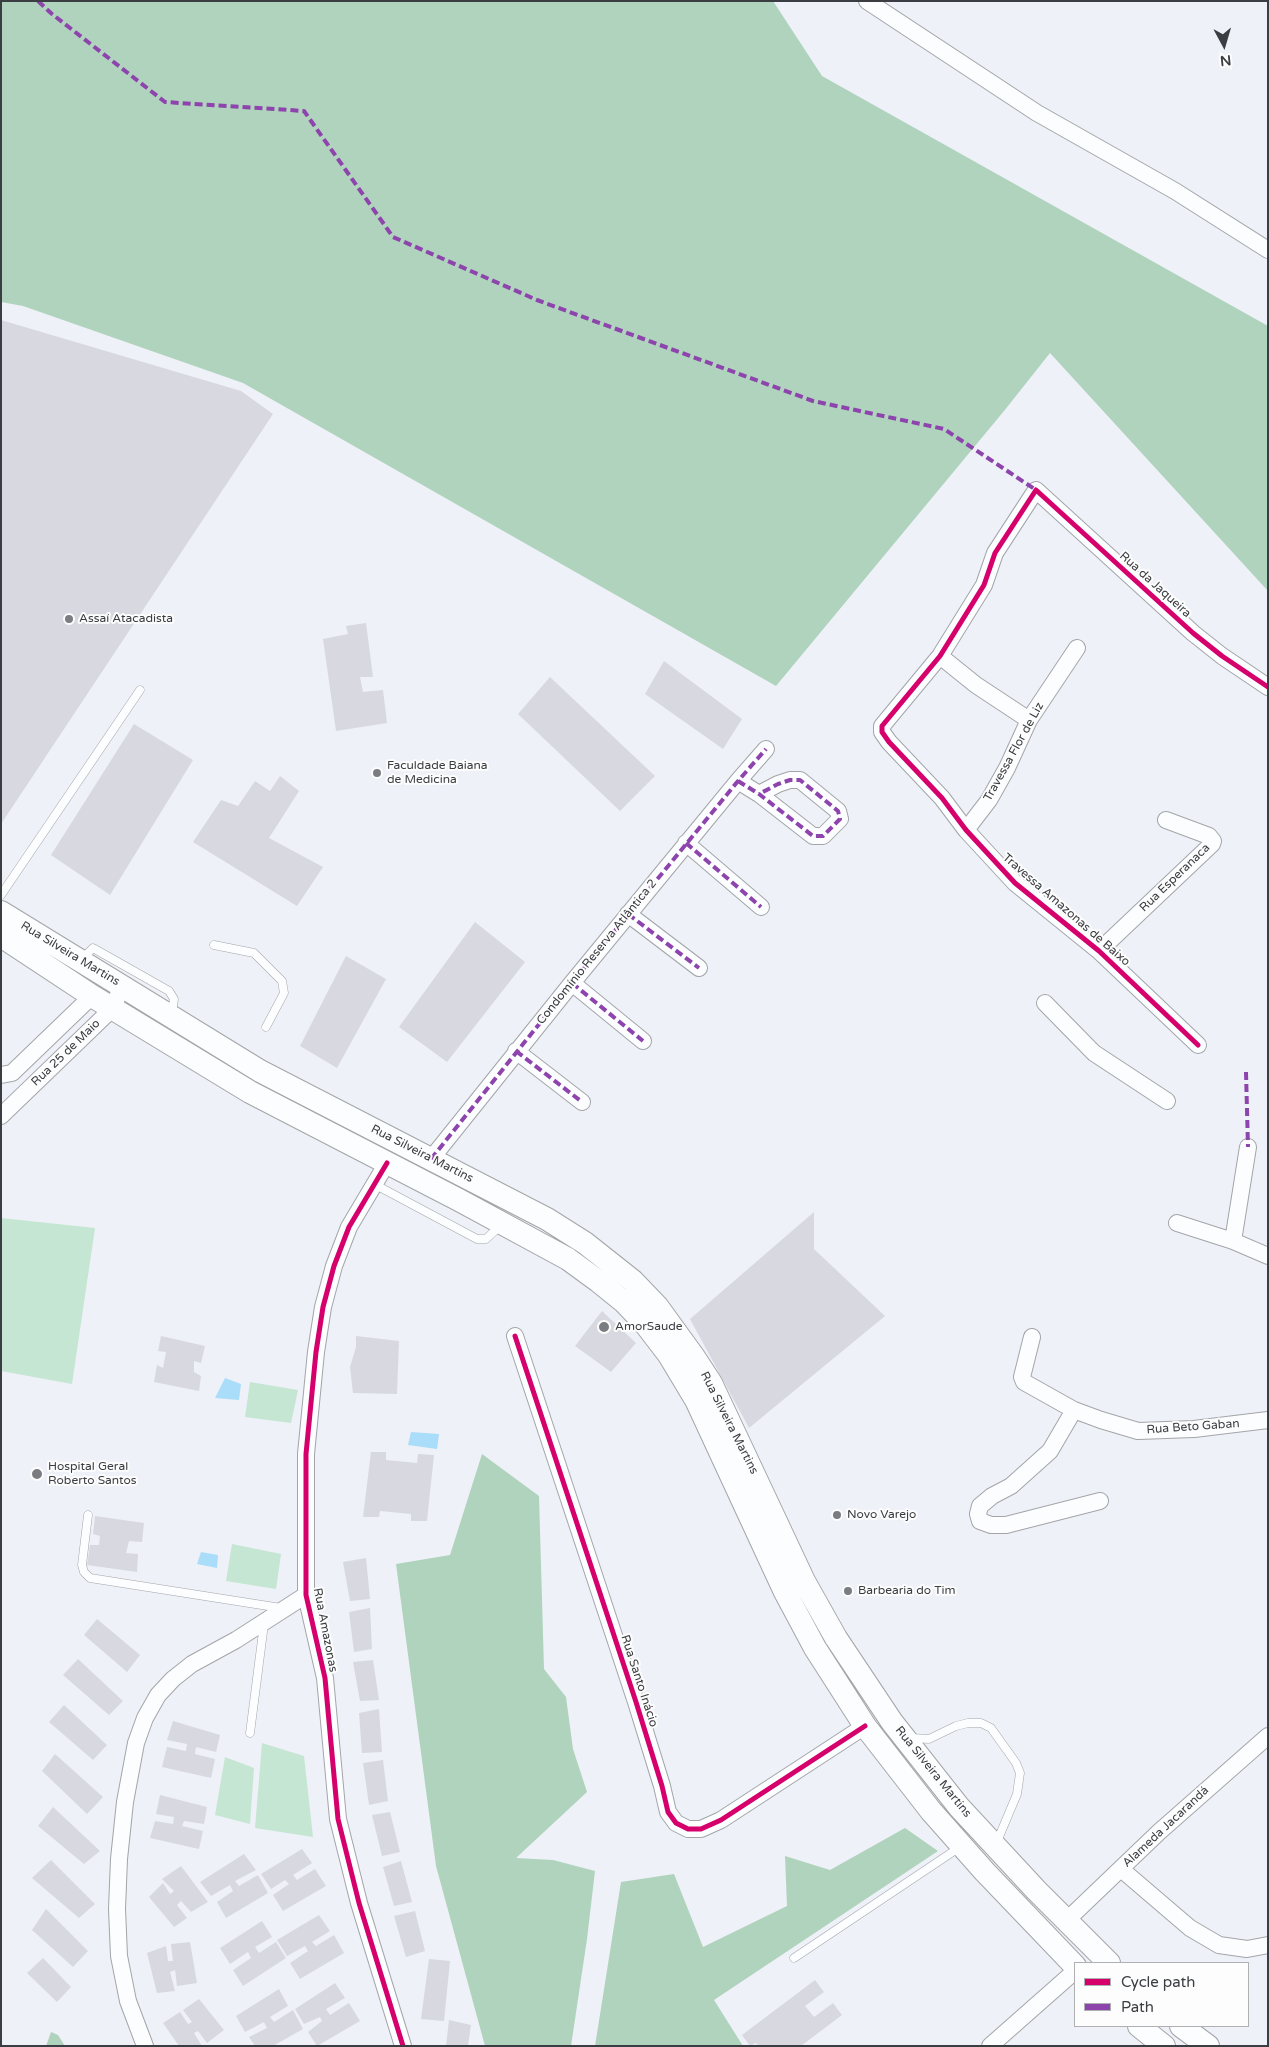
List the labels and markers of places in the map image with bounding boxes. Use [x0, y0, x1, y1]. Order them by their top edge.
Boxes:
place label: Assaí Atacadista [79, 612, 173, 626]
marker: Assaí Atacadista [63, 613, 75, 625]
place label: Faculdade Baiana de Medicina [387, 759, 487, 787]
marker: Faculdade Baiana de Medicina [371, 767, 383, 779]
marker: AmorSaude [597, 1320, 611, 1334]
place label: AmorSaude [615, 1320, 683, 1334]
place label: Hospital Geral Roberto Santos [48, 1460, 137, 1488]
marker: Hospital Geral Roberto Santos [30, 1467, 44, 1481]
place label: Novo Varejo [847, 1508, 916, 1522]
marker: Novo Varejo [831, 1509, 843, 1521]
place label: Barbearia do Tim [858, 1584, 955, 1598]
marker: Barbearia do Tim [842, 1585, 854, 1597]

